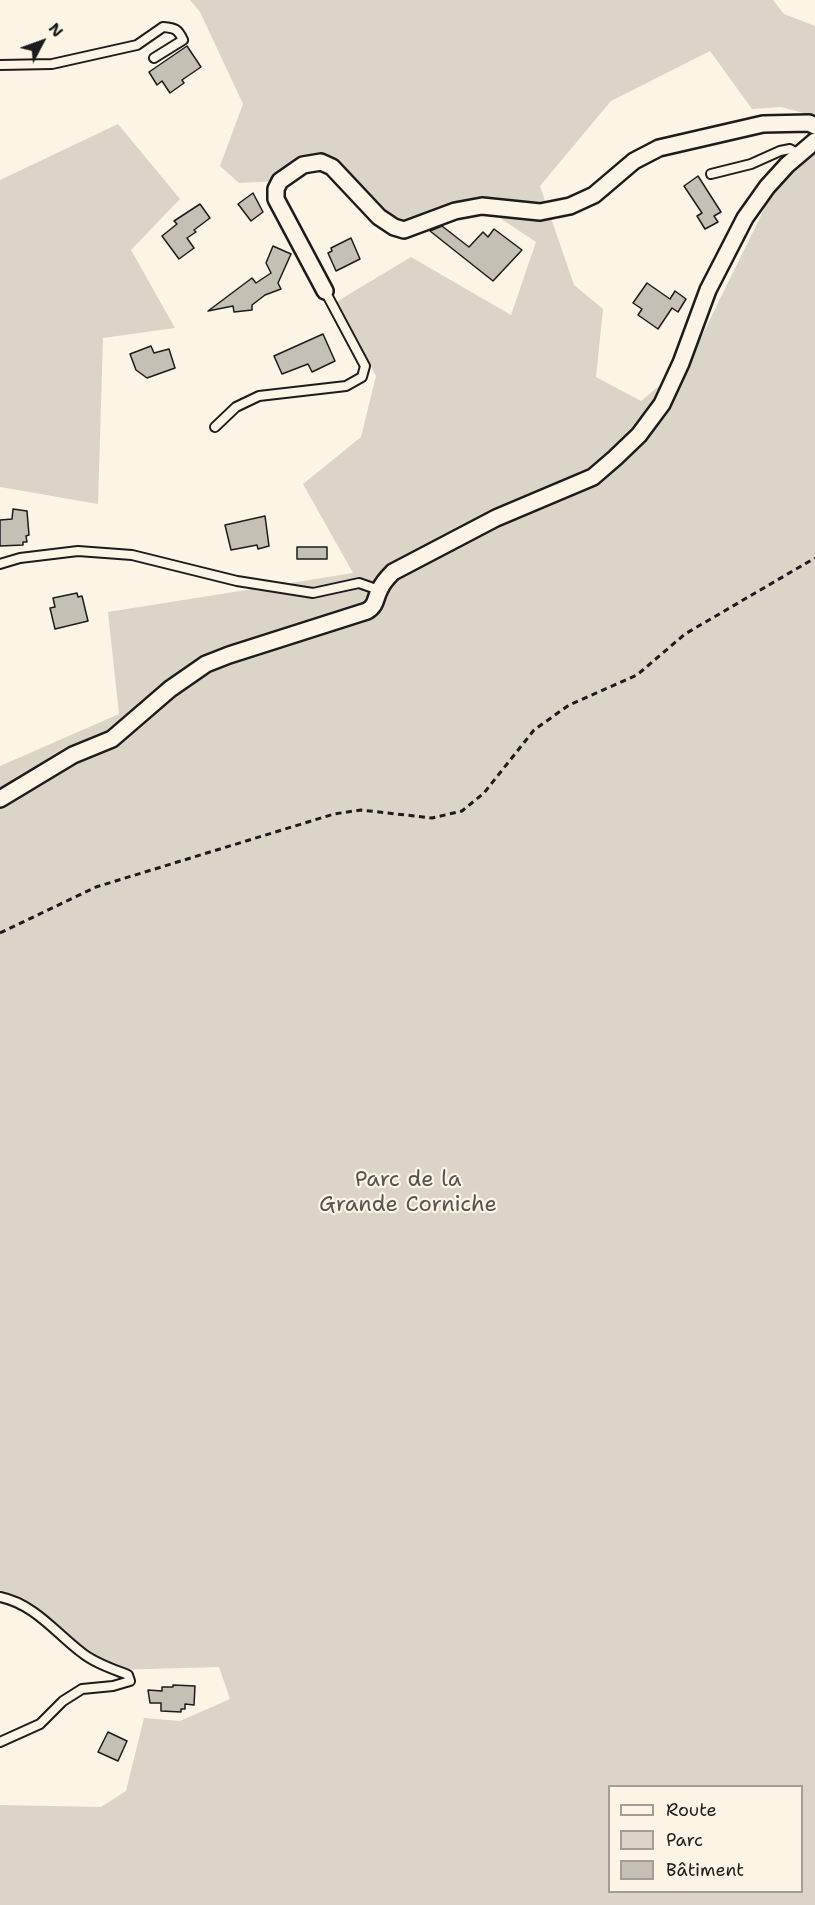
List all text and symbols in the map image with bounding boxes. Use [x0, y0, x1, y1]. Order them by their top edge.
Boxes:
north arrow [12, 12, 72, 72]
text: N [44, 18, 68, 42]
park label: Parc de la Grande Corniche [319, 1167, 497, 1218]
legend [608, 1785, 803, 1893]
text: Route [666, 1798, 717, 1822]
text: Parc [666, 1828, 703, 1852]
text: Bâtiment [666, 1858, 744, 1882]

